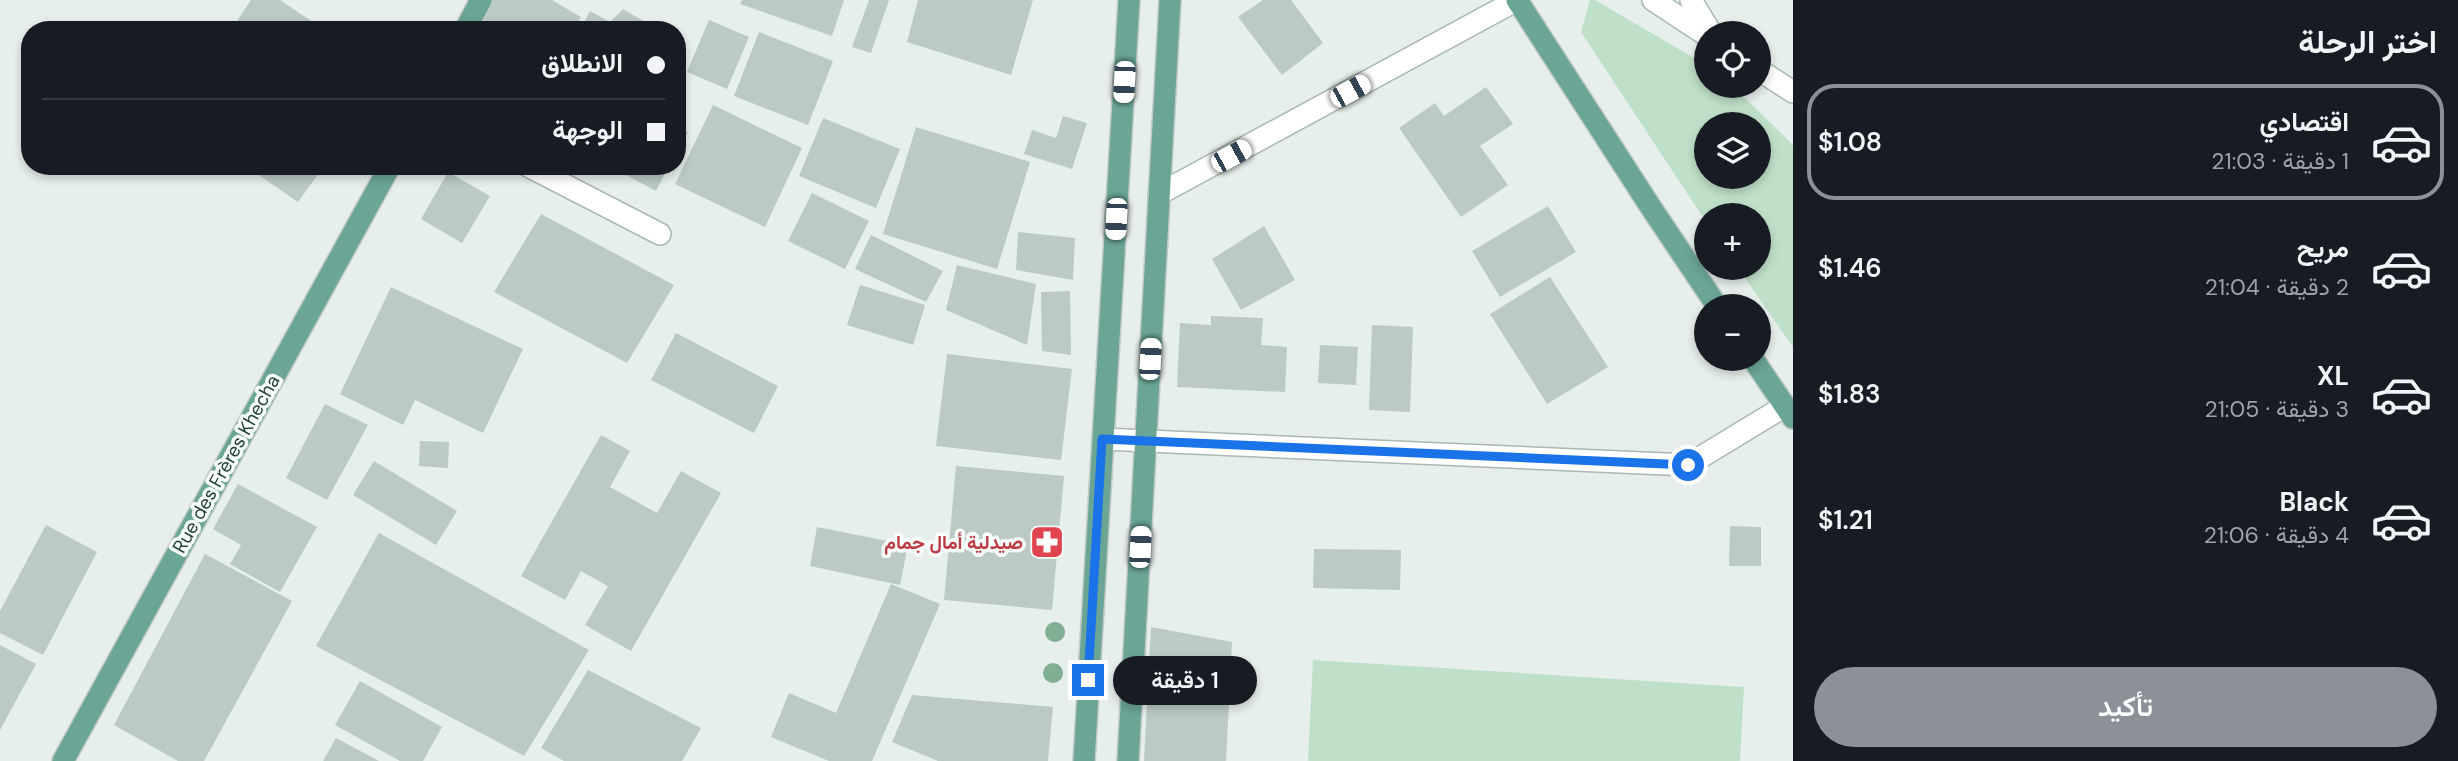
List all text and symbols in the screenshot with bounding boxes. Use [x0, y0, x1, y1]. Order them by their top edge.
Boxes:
map controls [1694, 21, 1771, 371]
button: locate [1694, 21, 1771, 98]
text: اختر الرحلة [2298, 21, 2437, 63]
text: الانطلاق [541, 46, 623, 80]
car [1113, 60, 1136, 104]
car [1327, 72, 1374, 110]
text: اقتصادي [2260, 105, 2349, 139]
icon: car [2370, 111, 2433, 174]
button: layers [1694, 112, 1771, 189]
text: الوجهة [552, 113, 623, 147]
text: $1.08 [1818, 125, 1882, 159]
car [1208, 137, 1255, 175]
text: 1 دقيقة · 21:03 [2211, 146, 2349, 176]
car [1105, 197, 1128, 241]
button: + [1694, 203, 1771, 280]
text: مريح [2297, 231, 2349, 265]
icon: car [2370, 237, 2433, 300]
text: $1.46 [1818, 251, 1882, 285]
text: 2 دقيقة · 21:04 [2205, 272, 2349, 302]
button: − [1694, 294, 1771, 371]
car [1139, 337, 1162, 381]
text: XL [2317, 359, 2349, 393]
icon: car [2370, 363, 2433, 426]
street label: Rue des Frères Khecha [167, 370, 285, 558]
text: $1.83 [1818, 377, 1881, 411]
text: 3 دقيقة · 21:05 [2204, 394, 2349, 424]
route start [1672, 449, 1704, 481]
text: Black [2279, 485, 2349, 519]
icon: car [2370, 489, 2433, 552]
text: $1.21 [1818, 503, 1873, 537]
text: 4 دقيقة · 21:06 [2204, 520, 2349, 550]
pharmacy icon: صيدلية أمال جمام [1028, 523, 1066, 561]
car [1129, 525, 1152, 569]
place label: صيدلية أمال جمام [884, 530, 1023, 555]
callout: 1 دقيقة [1112, 656, 1256, 704]
route end [1072, 664, 1104, 696]
text: 1 دقيقة [1151, 665, 1219, 695]
button: تأكيد [1814, 667, 2437, 747]

